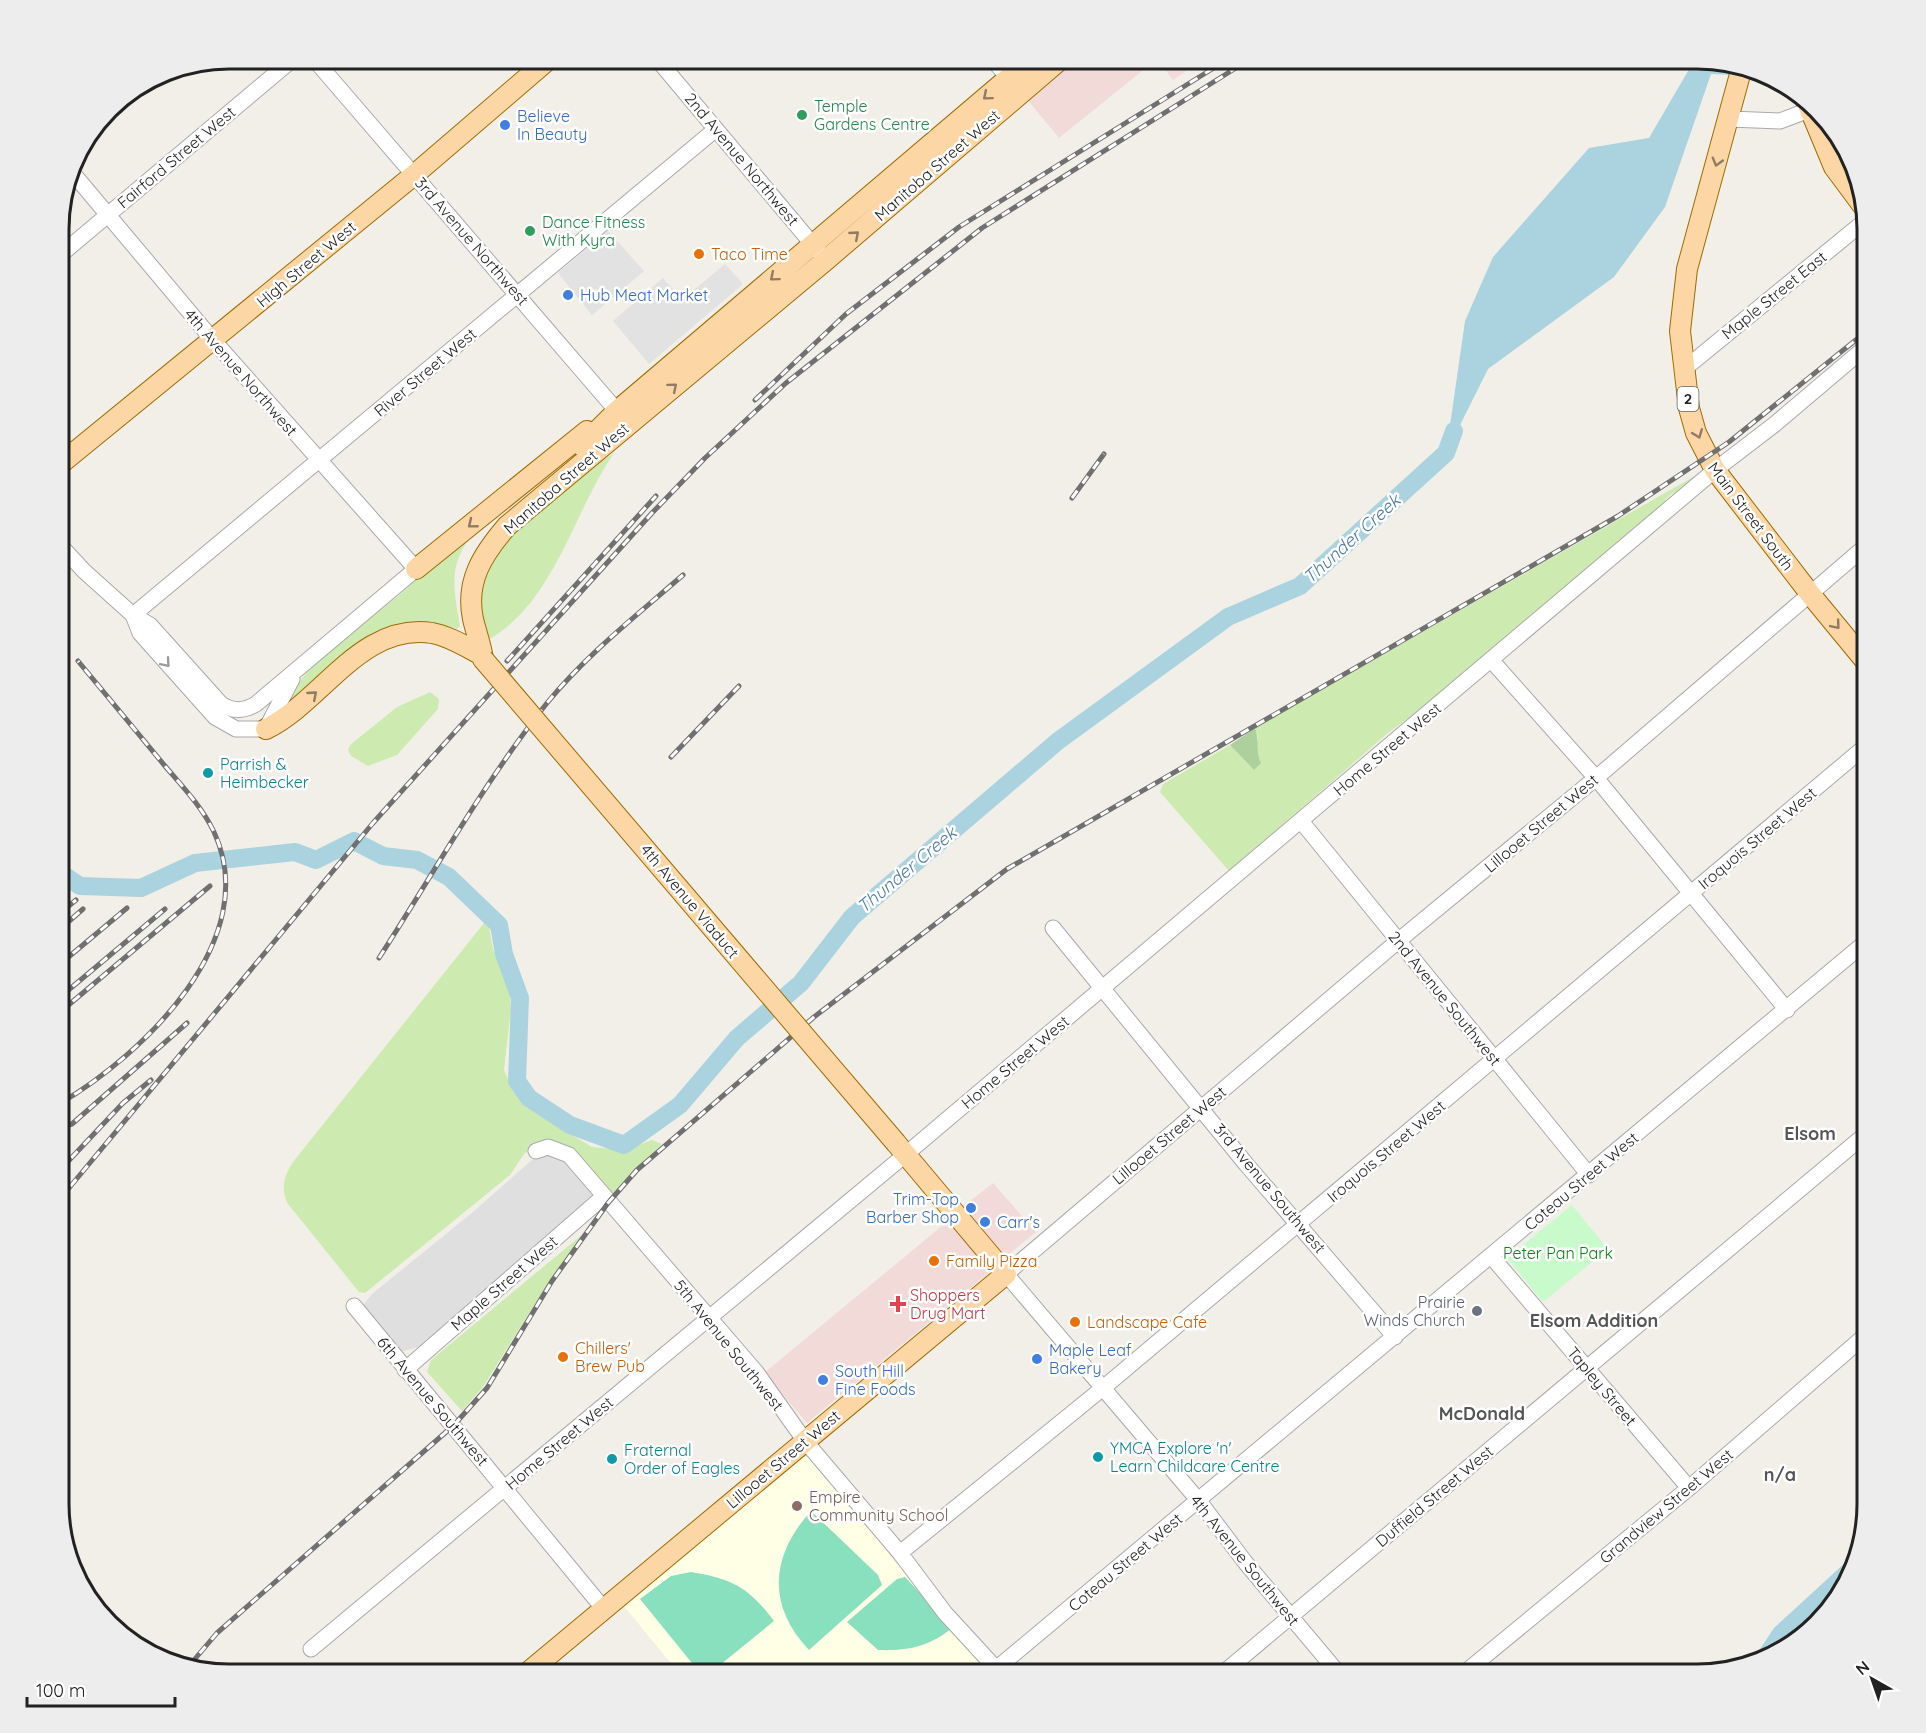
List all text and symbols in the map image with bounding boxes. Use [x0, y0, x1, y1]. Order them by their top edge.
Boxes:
street label: 2nd Avenue Northwest [681, 89, 803, 229]
one-way arrow [983, 89, 994, 100]
place label: Temple Gardens Centre [814, 96, 930, 134]
street label: Fairford Street West [113, 102, 239, 212]
street label: Manitoba Street West [870, 105, 1004, 225]
place label: Believe In Beauty [517, 106, 587, 144]
marker: Temple Gardens Centre [795, 108, 809, 122]
marker: Believe In Beauty [498, 118, 512, 132]
one-way arrow [1712, 156, 1724, 167]
street label: 3rd Avenue Northwest [411, 173, 533, 309]
place label: Dance Fitness With Kyra [542, 212, 645, 250]
street label: High Street West [252, 217, 360, 311]
marker: Dance Fitness With Kyra [523, 224, 537, 238]
one-way arrow [848, 231, 859, 242]
place label: Taco Time [711, 244, 788, 264]
marker: Taco Time [692, 247, 706, 261]
street label: Maple Street East [1717, 247, 1831, 343]
one-way arrow [770, 270, 781, 281]
place label: Hub Meat Market [580, 285, 708, 305]
marker: Hub Meat Market [561, 288, 575, 302]
street label: 4th Avenue Northwest [180, 304, 302, 440]
street label: River Street West [370, 323, 480, 421]
one-way arrow [666, 383, 677, 394]
road number: 2 [1678, 387, 1698, 411]
street label: Manitoba Street West [499, 418, 633, 538]
one-way arrow [1690, 428, 1703, 439]
street label: Main Street South [1704, 458, 1798, 574]
water label: Thunder Creek [1298, 488, 1406, 588]
one-way arrow [467, 517, 478, 528]
one-way arrow [1829, 618, 1840, 629]
one-way arrow [159, 656, 170, 667]
one-way arrow [306, 691, 317, 702]
street label: Home Street West [1329, 698, 1445, 800]
place label: Parrish & Heimbecker [220, 754, 309, 792]
marker: Parrish & Heimbecker [201, 766, 215, 780]
street label: Lillooet Street West [1480, 770, 1602, 876]
street label: Iroquois Street West [1694, 783, 1820, 893]
water label: Thunder Creek [852, 820, 962, 918]
street label: 4th Avenue Viaduct [636, 840, 744, 962]
street label: 2nd Avenue Southwest [1385, 927, 1505, 1069]
street label: Home Street West [957, 1011, 1073, 1113]
street label: Lillooet Street West [1108, 1082, 1230, 1188]
street label: Iroquois Street West [1323, 1096, 1449, 1206]
street label: 3rd Avenue Southwest [1210, 1119, 1330, 1257]
district label: Elsom [1784, 1122, 1836, 1145]
street label: Coteau Street West [1520, 1127, 1642, 1235]
place label: Trim-Top Barber Shop [866, 1189, 959, 1227]
marker: Trim-Top Barber Shop [964, 1201, 978, 1215]
place label: Carr's [997, 1212, 1040, 1232]
marker: Carr's [978, 1215, 992, 1229]
street label: Maple Street West [447, 1231, 561, 1335]
park label: Peter Pan Park [1503, 1243, 1613, 1263]
place label: Family Pizza [946, 1251, 1037, 1271]
marker: Family Pizza [927, 1254, 941, 1268]
street label: 5th Avenue Southwest [670, 1275, 788, 1415]
place label: Shoppers Drug Mart [910, 1285, 985, 1323]
place label: Prairie Winds Church [1363, 1292, 1465, 1330]
marker: Shoppers Drug Mart [891, 1297, 905, 1311]
marker: Prairie Winds Church [1470, 1304, 1484, 1318]
district label: Elsom Addition [1530, 1309, 1658, 1332]
place label: Landscape Cafe [1087, 1312, 1207, 1332]
marker: Landscape Cafe [1068, 1315, 1082, 1329]
street label: 6th Avenue Southwest [373, 1332, 493, 1470]
place label: Chillers' Brew Pub [575, 1338, 645, 1376]
place label: Maple Leaf Bakery [1049, 1340, 1132, 1378]
street label: Tapley Street [1563, 1342, 1641, 1430]
marker: Chillers' Brew Pub [556, 1350, 570, 1364]
marker: Maple Leaf Bakery [1030, 1352, 1044, 1366]
place label: South Hill Fine Foods [835, 1361, 915, 1399]
marker: South Hill Fine Foods [816, 1373, 830, 1387]
street label: Home Street West [501, 1392, 617, 1494]
district label: McDonald [1439, 1402, 1525, 1425]
street label: Lillooet Street West [722, 1406, 844, 1512]
place label: YMCA Explore 'n' Learn Childcare Centre [1110, 1438, 1279, 1476]
place label: Fraternal Order of Eagles [624, 1440, 740, 1478]
street label: Duffield Street West [1371, 1441, 1497, 1551]
street label: Grandview Street West [1595, 1444, 1737, 1568]
marker: YMCA Explore 'n' Learn Childcare Centre [1091, 1450, 1105, 1464]
marker: Fraternal Order of Eagles [605, 1452, 619, 1466]
district label: n/a [1764, 1463, 1796, 1486]
place label: Empire Community School [809, 1487, 948, 1525]
street label: 4th Avenue Southwest [1186, 1490, 1304, 1630]
marker: Empire Community School [790, 1499, 804, 1513]
street label: Coteau Street West [1064, 1508, 1186, 1616]
north arrow [1842, 1649, 1902, 1709]
text: N [1851, 1656, 1873, 1679]
scale bar [27, 1670, 176, 1708]
text: 100 m [36, 1679, 85, 1702]

